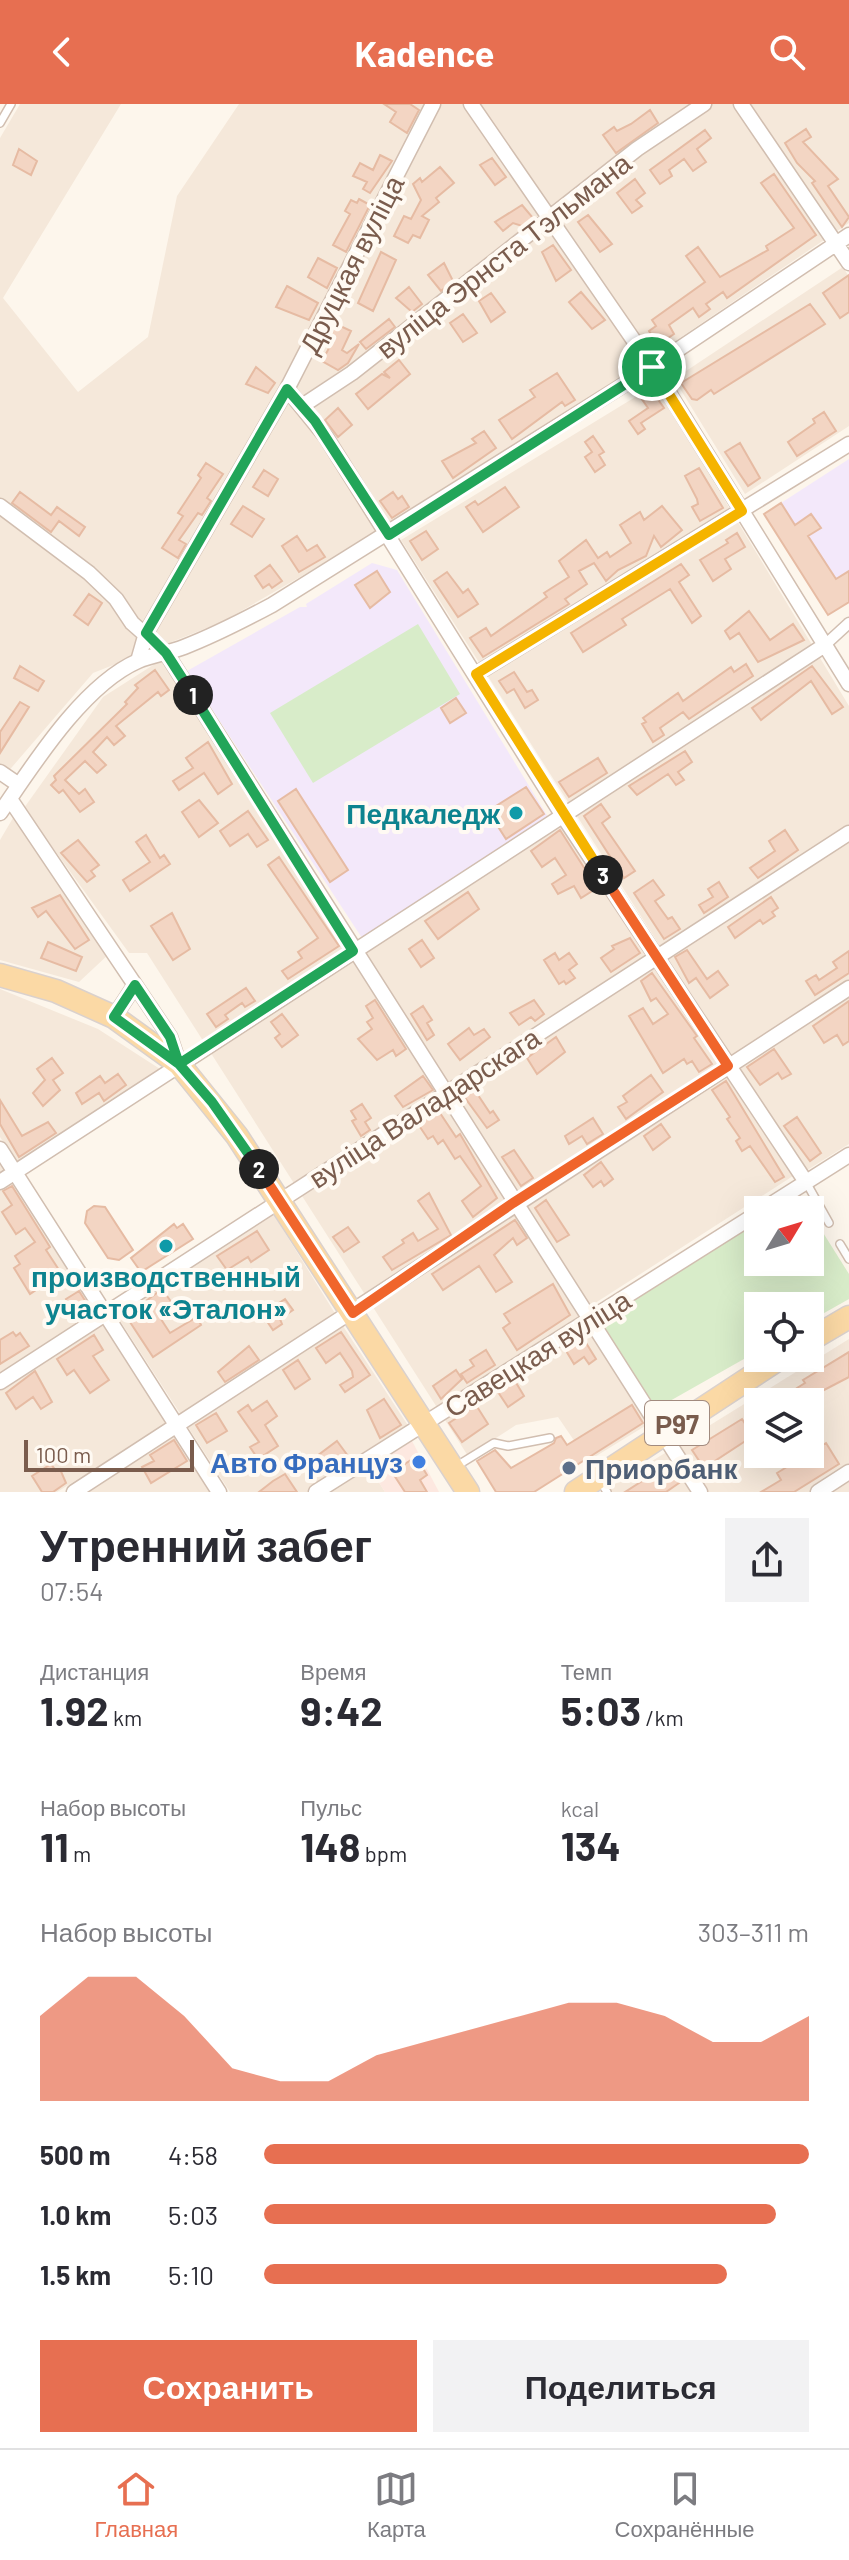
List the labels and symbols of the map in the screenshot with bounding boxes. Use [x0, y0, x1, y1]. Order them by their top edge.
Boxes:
street label: вуліца Эрнста Тэльмана [369, 145, 637, 365]
street label: Друцкая вуліца [292, 169, 411, 359]
pin [618, 333, 686, 401]
pin: 1 [173, 675, 213, 715]
place label: Педкаледж [346, 796, 501, 830]
marker: Педкаледж [507, 804, 525, 822]
pin: 3 [583, 855, 623, 895]
street label: вуліца Валадарскага [302, 1019, 546, 1194]
pin: 2 [239, 1149, 279, 1189]
north arrow [744, 1196, 824, 1276]
marker: производственный участок «Эталон» [157, 1237, 175, 1255]
place label: производственный участок «Эталон» [31, 1259, 301, 1325]
street label: Савецкая вуліца [438, 1282, 637, 1424]
road number: Р97 [645, 1401, 709, 1445]
scale bar [24, 1436, 194, 1472]
place label: Авто Француз [210, 1445, 403, 1479]
place label: Приорбанк [585, 1451, 738, 1485]
marker: Авто Француз [410, 1453, 428, 1471]
marker: Приорбанк [560, 1459, 578, 1477]

